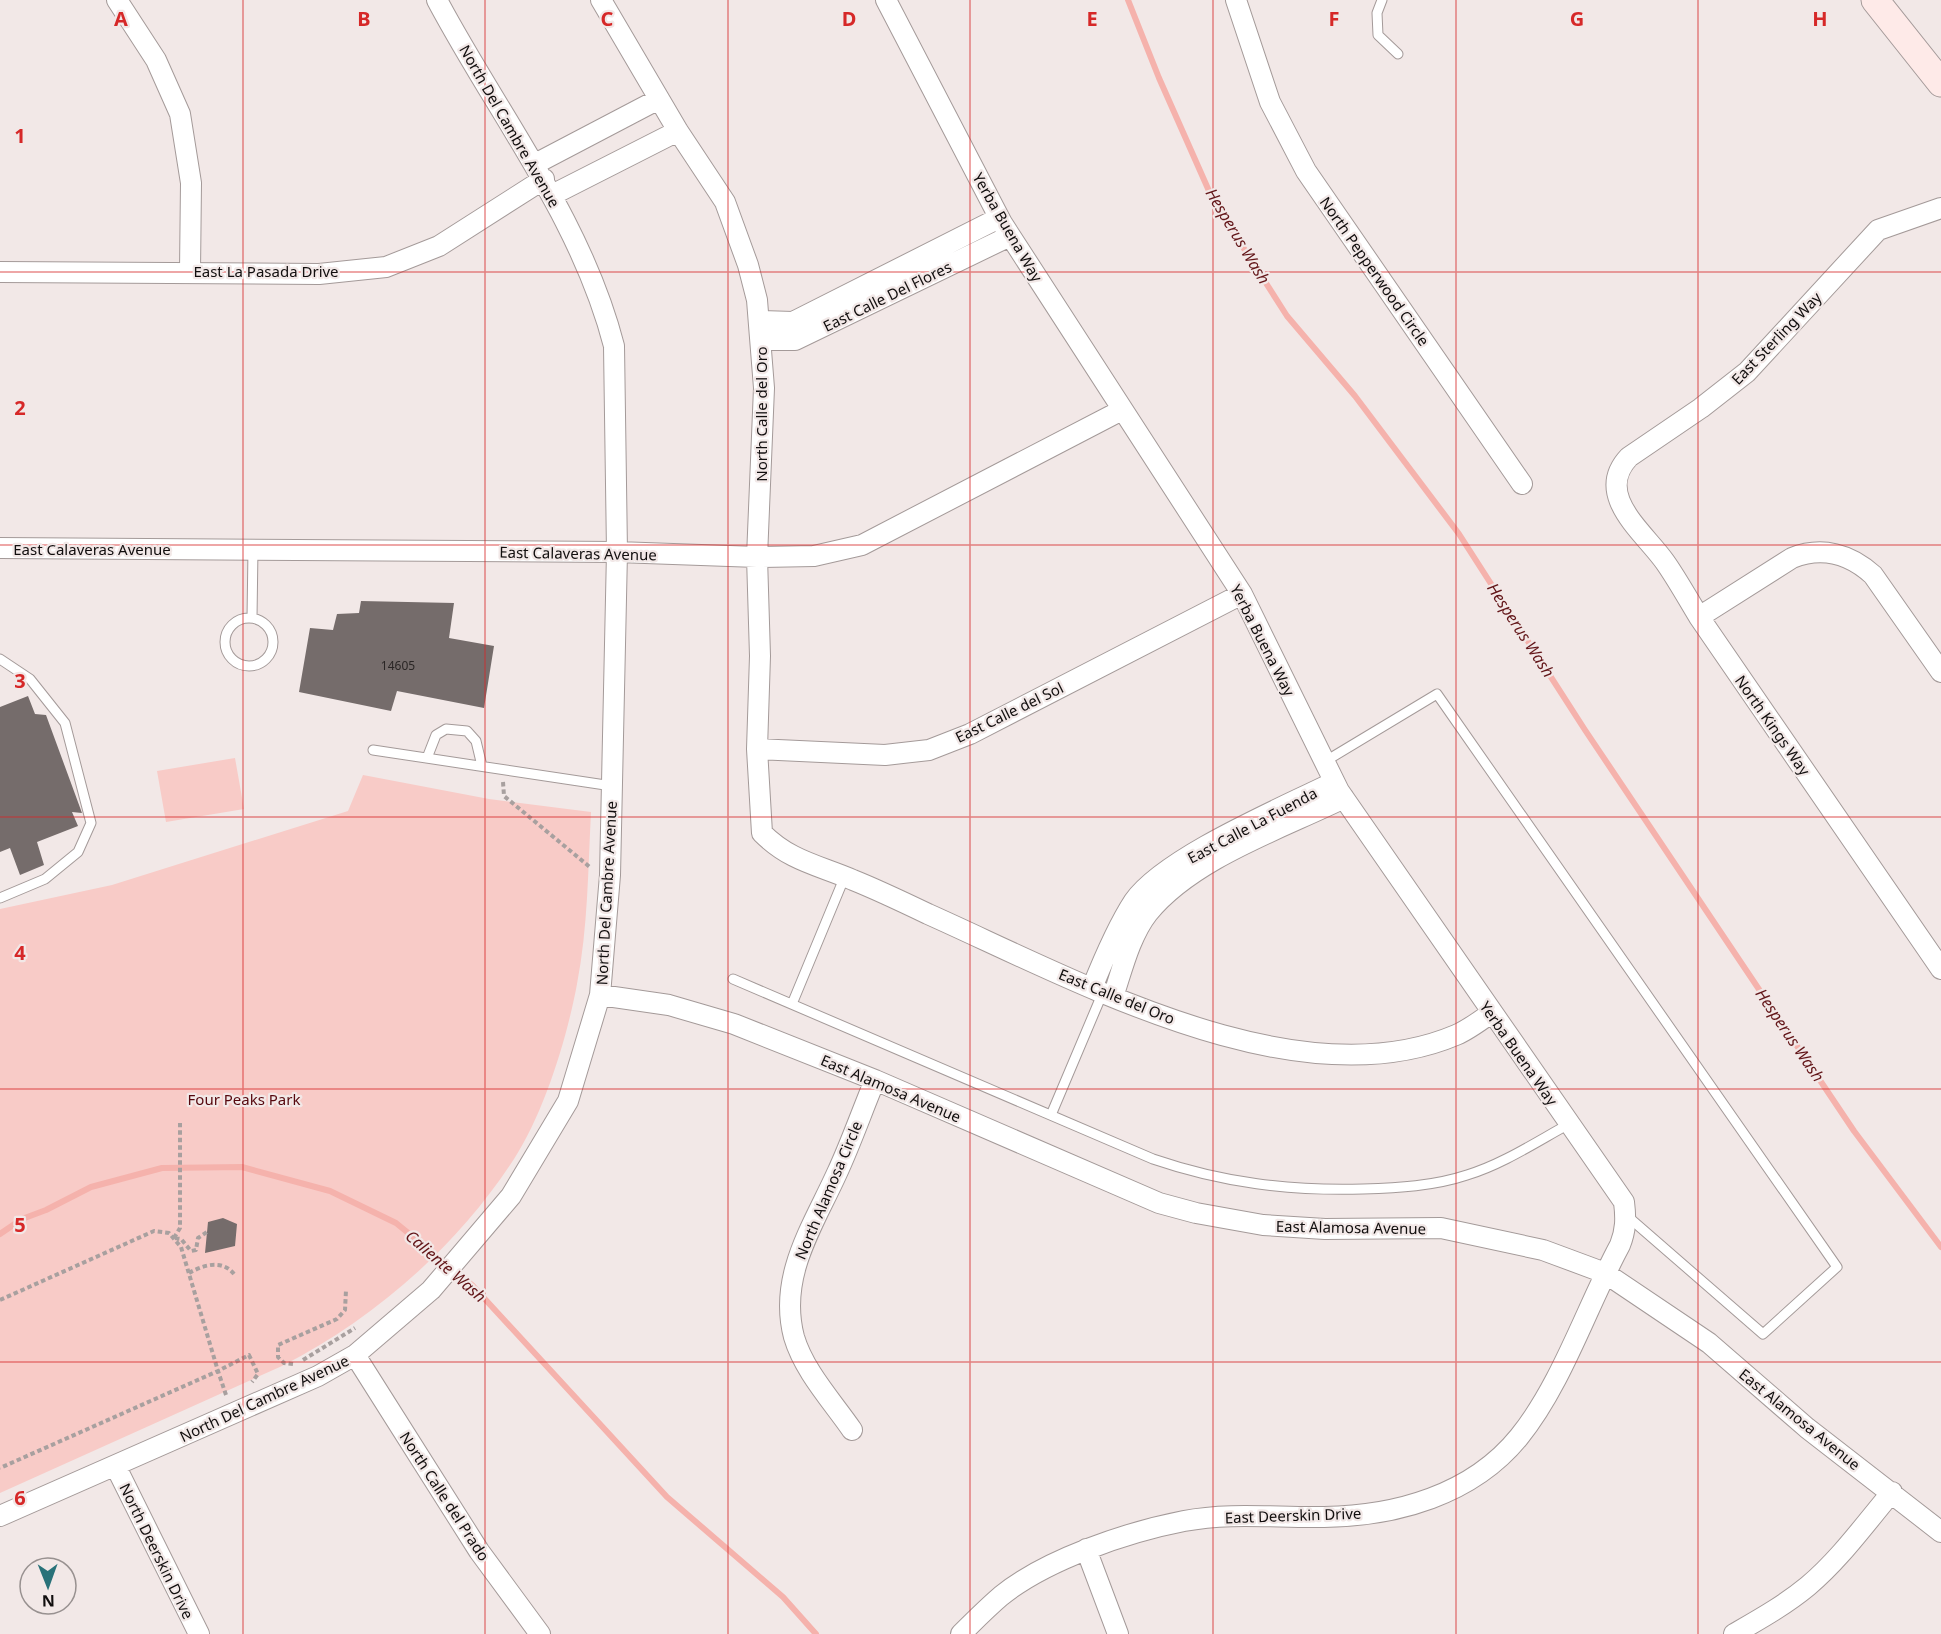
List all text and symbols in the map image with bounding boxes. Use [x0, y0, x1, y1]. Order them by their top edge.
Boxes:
text: A [114, 5, 128, 32]
text: B [357, 5, 371, 32]
text: C [601, 5, 614, 32]
text: D [842, 5, 856, 32]
text: E [1086, 5, 1098, 32]
text: F [1329, 5, 1339, 32]
text: G [1570, 5, 1584, 32]
text: H [1812, 5, 1828, 32]
street label: North Del Cambre Avenue [455, 41, 565, 211]
text: 1 [14, 122, 26, 149]
street label: Yerba Buena Way [969, 169, 1048, 285]
water label: Hesperus Wash [1201, 184, 1275, 288]
street label: North Pepperwood Circle [1316, 192, 1434, 350]
street label: East Calle Del Flores [819, 256, 955, 336]
street label: East La Pasada Drive [193, 261, 339, 281]
street label: East Sterling Way [1727, 287, 1826, 389]
street label: North Calle del Oro [751, 346, 771, 482]
text: 2 [14, 394, 26, 421]
street label: East Calaveras Avenue [13, 539, 171, 559]
street label: East Calaveras Avenue [499, 542, 657, 564]
water label: Hesperus Wash [1482, 579, 1560, 681]
street label: Yerba Buena Way [1226, 581, 1300, 700]
house number: 14605 [381, 657, 415, 674]
text: 3 [14, 667, 26, 694]
street label: North Kings Way [1731, 671, 1815, 779]
street label: East Calle del Sol [952, 677, 1066, 747]
street label: East Calle La Fuenda [1184, 782, 1320, 868]
street label: North Del Cambre Avenue [591, 800, 621, 986]
text: 4 [14, 939, 26, 966]
street label: East Calle del Oro [1056, 964, 1178, 1028]
water label: Hesperus Wash [1751, 984, 1829, 1086]
street label: Yerba Buena Way [1476, 997, 1563, 1109]
street label: East Alamosa Avenue [818, 1049, 964, 1127]
park label: Four Peaks Park [188, 1089, 300, 1109]
street label: North Alamosa Circle [790, 1118, 866, 1262]
text: 5 [14, 1211, 26, 1238]
street label: East Alamosa Avenue [1276, 1216, 1426, 1238]
water label: Caliente Wash [401, 1225, 491, 1307]
street label: North Del Cambre Avenue [176, 1350, 352, 1446]
street label: East Alamosa Avenue [1735, 1364, 1865, 1474]
street label: North Calle del Prado [396, 1427, 494, 1565]
street label: North Deerskin Drive [115, 1480, 199, 1622]
text: 6 [14, 1484, 26, 1511]
street label: East Deerskin Drive [1224, 1503, 1362, 1527]
north arrow [18, 1556, 78, 1616]
text: N [42, 1590, 55, 1612]

